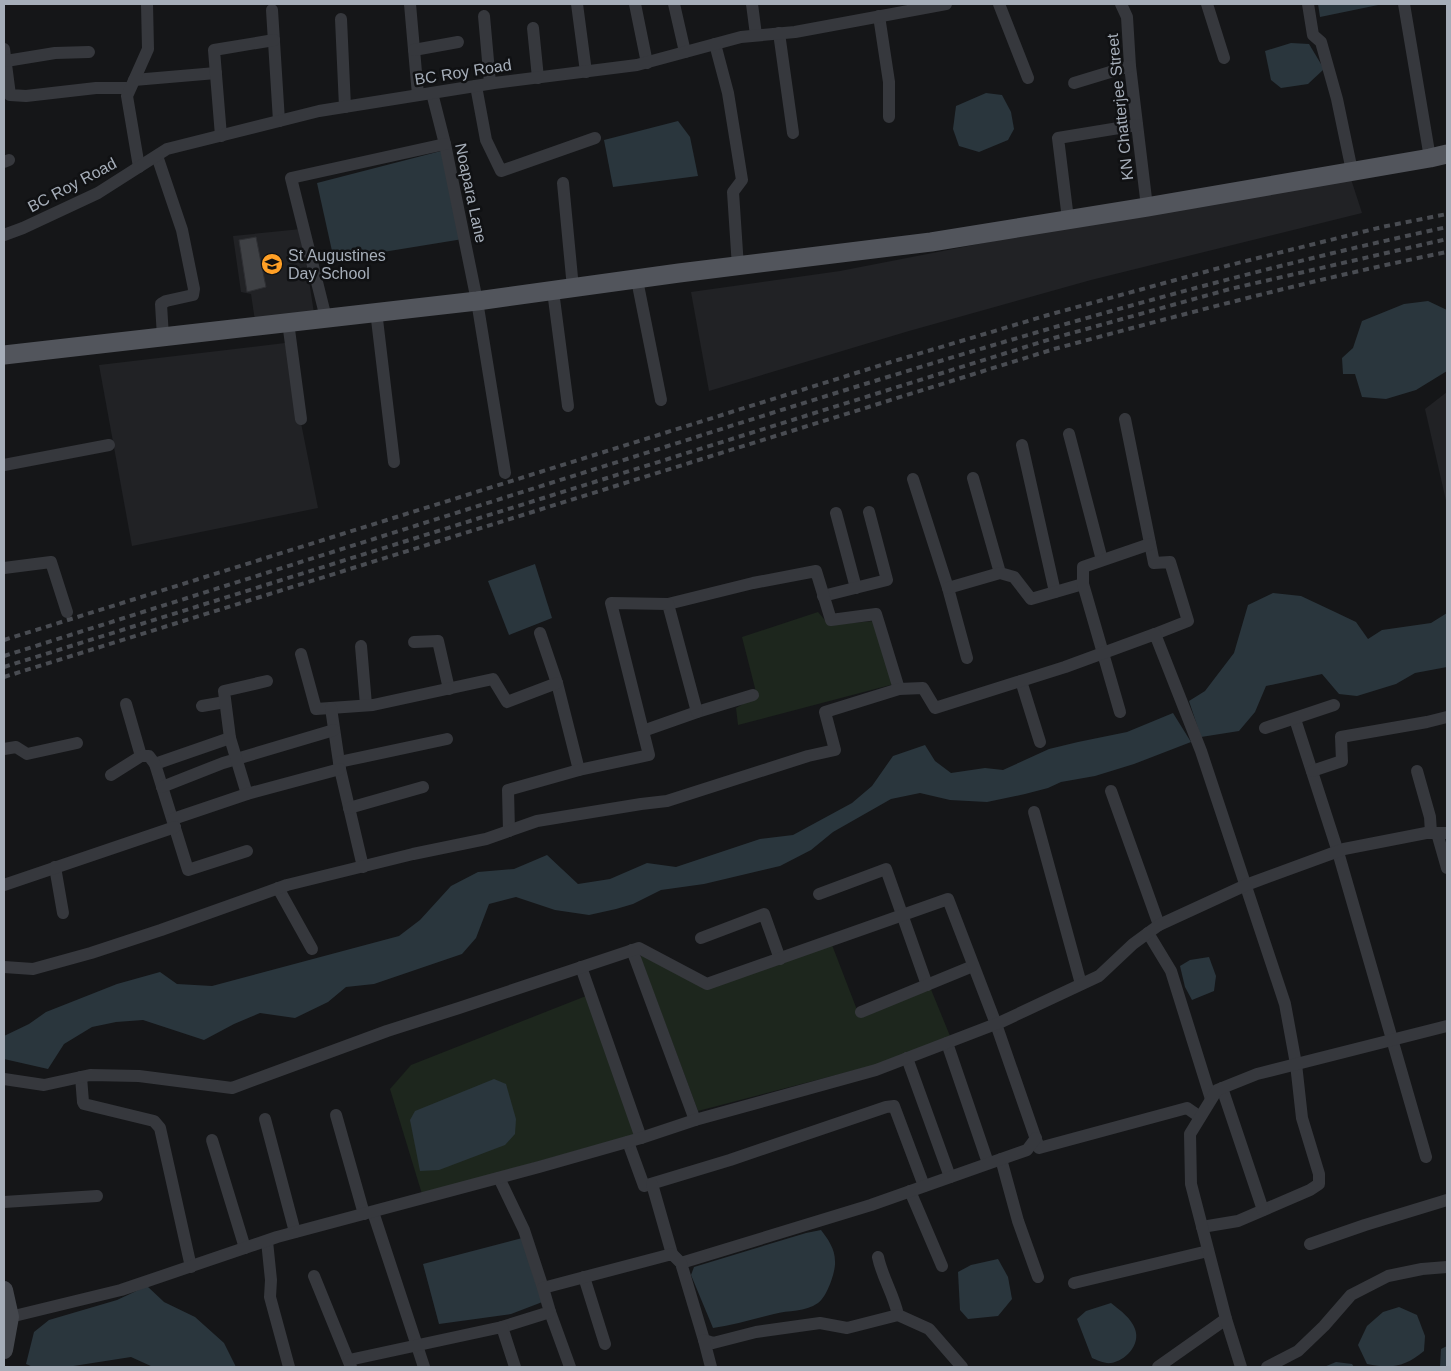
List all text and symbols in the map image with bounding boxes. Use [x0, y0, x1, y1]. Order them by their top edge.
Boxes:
street label: KN Chatterjee Street [1104, 32, 1136, 181]
street label: BC Roy Road [413, 56, 513, 88]
street label: Noapara Lane [452, 142, 490, 244]
street label: BC Roy Road [25, 155, 119, 215]
place label: St Augustines Day School [288, 247, 386, 282]
school or university icon: St Augustines Day School [260, 252, 284, 276]

